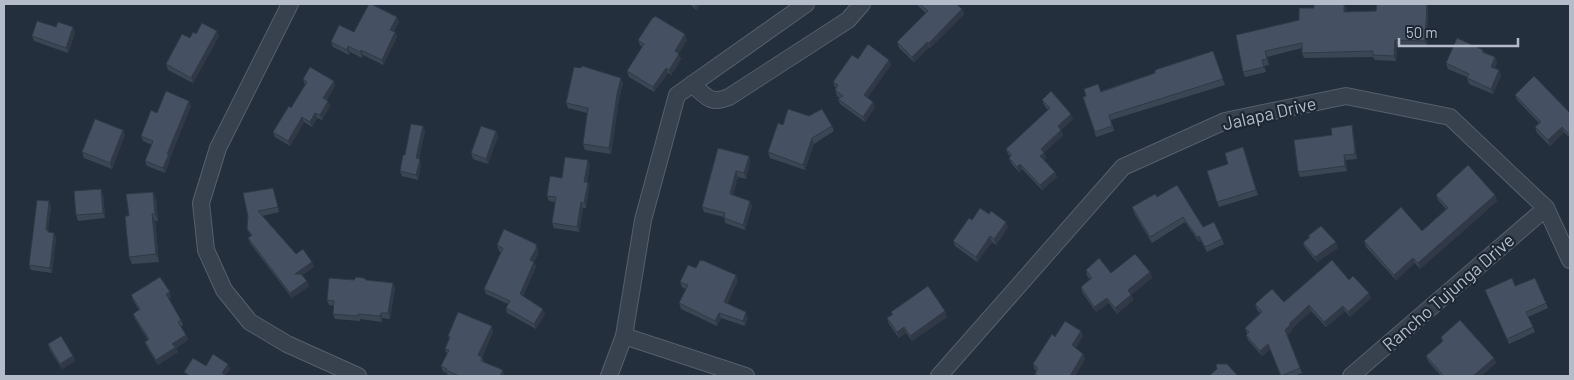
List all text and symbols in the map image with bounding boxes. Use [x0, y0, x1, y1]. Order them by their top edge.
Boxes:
scale bar [1399, 15, 1518, 47]
text: 50 m [1406, 23, 1438, 41]
street label: Jalapa Drive [1220, 92, 1318, 134]
street label: Rancho Tujunga Drive [1378, 229, 1518, 355]

